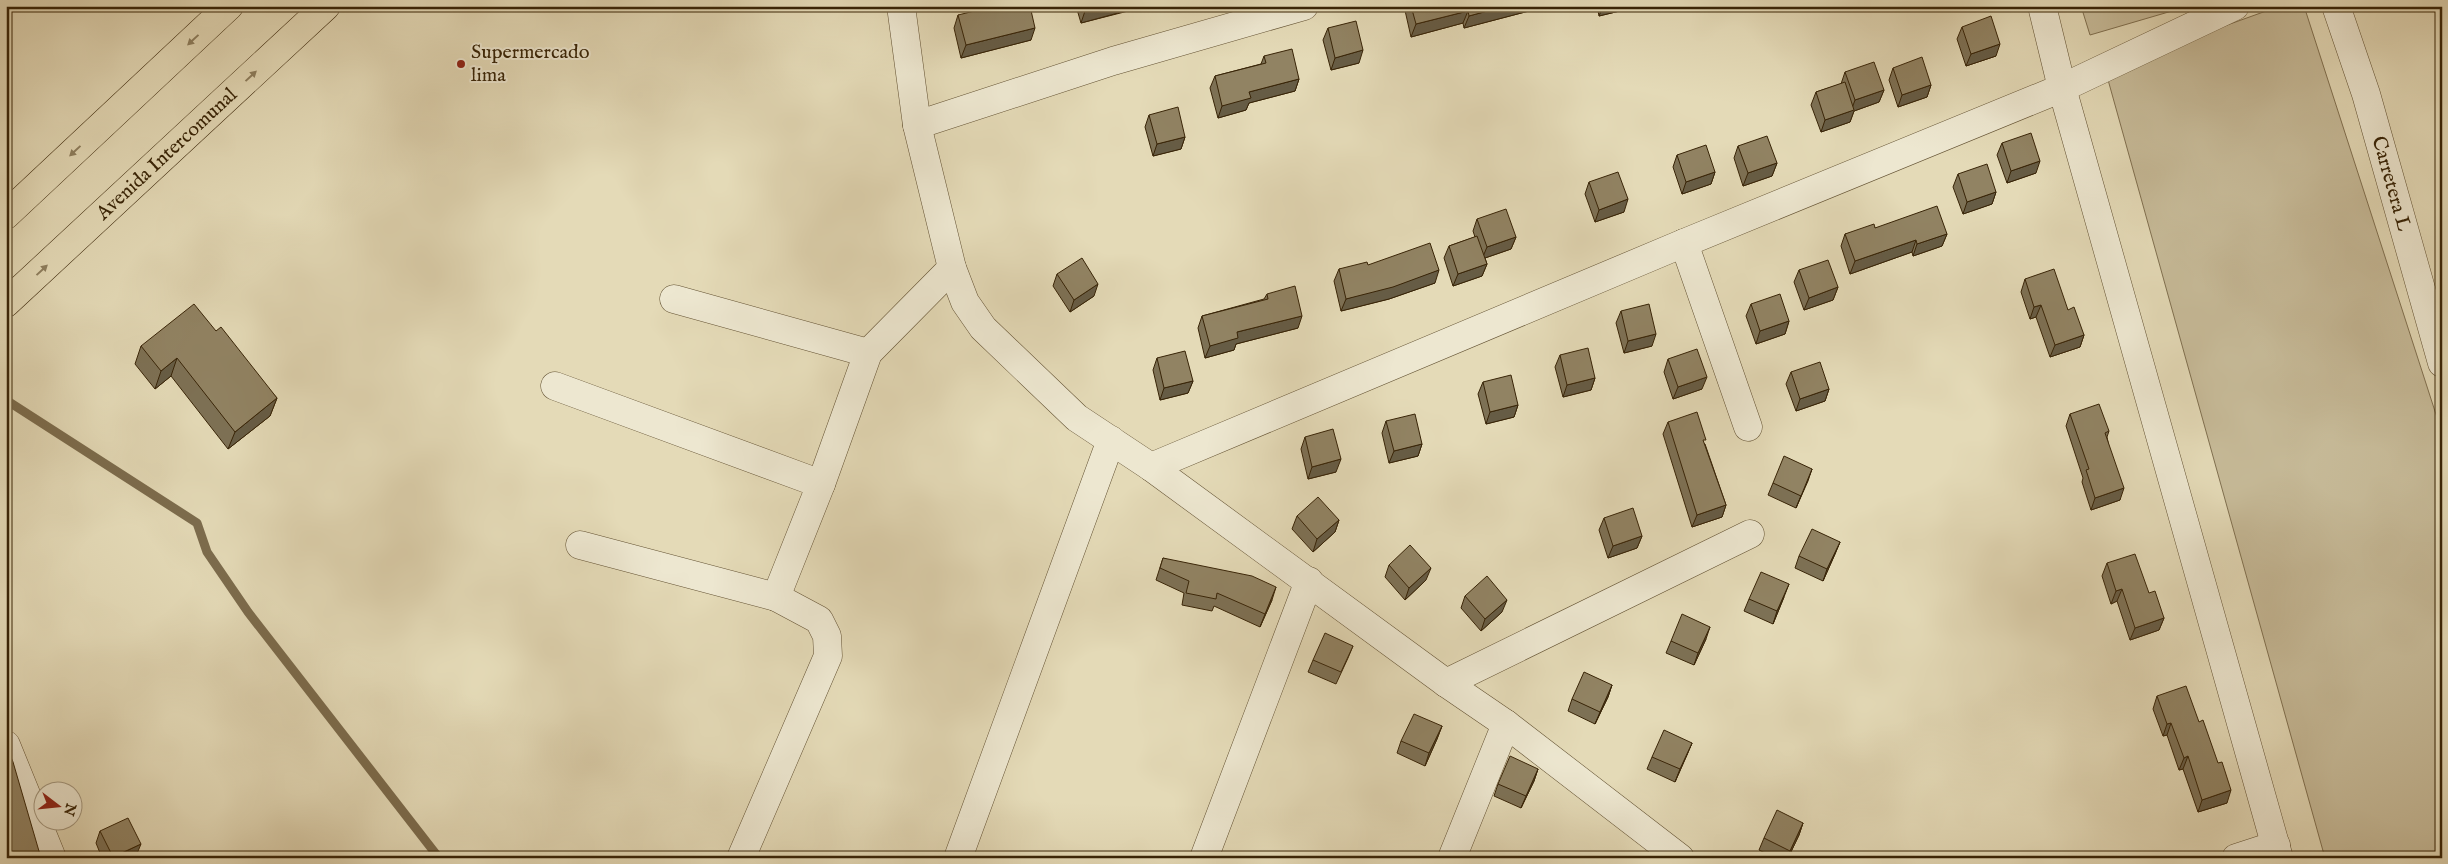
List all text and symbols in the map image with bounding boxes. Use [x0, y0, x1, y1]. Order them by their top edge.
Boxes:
one-way arrow [188, 34, 200, 46]
place label: Supermercado lima [471, 40, 590, 88]
marker: Supermercado lima [455, 58, 467, 70]
one-way arrow [245, 70, 257, 82]
street label: Avenida Intercomunal [90, 82, 243, 226]
street label: Carretera L [2366, 133, 2417, 235]
one-way arrow [69, 145, 81, 157]
one-way arrow [36, 264, 48, 276]
north arrow [32, 782, 82, 832]
text: N [59, 800, 80, 818]

